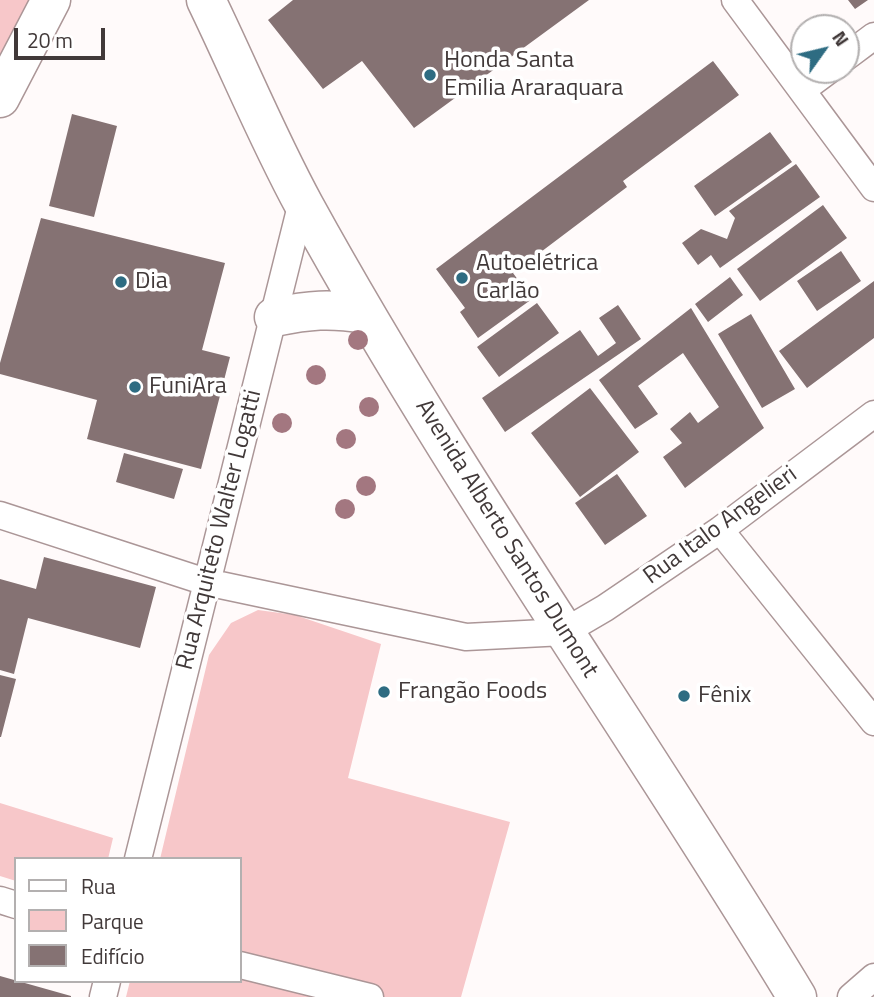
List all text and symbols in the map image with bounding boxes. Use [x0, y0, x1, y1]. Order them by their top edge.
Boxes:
scale bar [18, 14, 108, 58]
north arrow [790, 14, 860, 84]
text: 20 m [27, 24, 73, 56]
text: N [825, 25, 857, 52]
place label: Honda Santa Emilia Araraquara [444, 47, 623, 103]
marker: Honda Santa Emilia Araraquara [422, 67, 438, 83]
place label: Autoelétrica Carlão [476, 250, 598, 306]
place label: Dia [135, 268, 168, 296]
marker: Autoelétrica Carlão [454, 270, 470, 286]
marker: Dia [113, 274, 129, 290]
place label: FuniAra [149, 373, 227, 401]
marker: FuniAra [127, 379, 143, 395]
street label: Rua Arquiteto Walter Logatti [171, 387, 269, 673]
street label: Avenida Alberto Santos Dumont [408, 395, 604, 683]
street label: Rua Italo Angelieri [639, 461, 803, 591]
place label: Frangão Foods [398, 678, 547, 706]
place label: Fênix [698, 682, 751, 710]
marker: Frangão Foods [376, 684, 392, 700]
marker: Fênix [676, 688, 692, 704]
legend [14, 857, 242, 983]
text: Rua [81, 870, 116, 902]
text: Parque [81, 905, 144, 937]
text: Edifício [81, 940, 145, 972]

